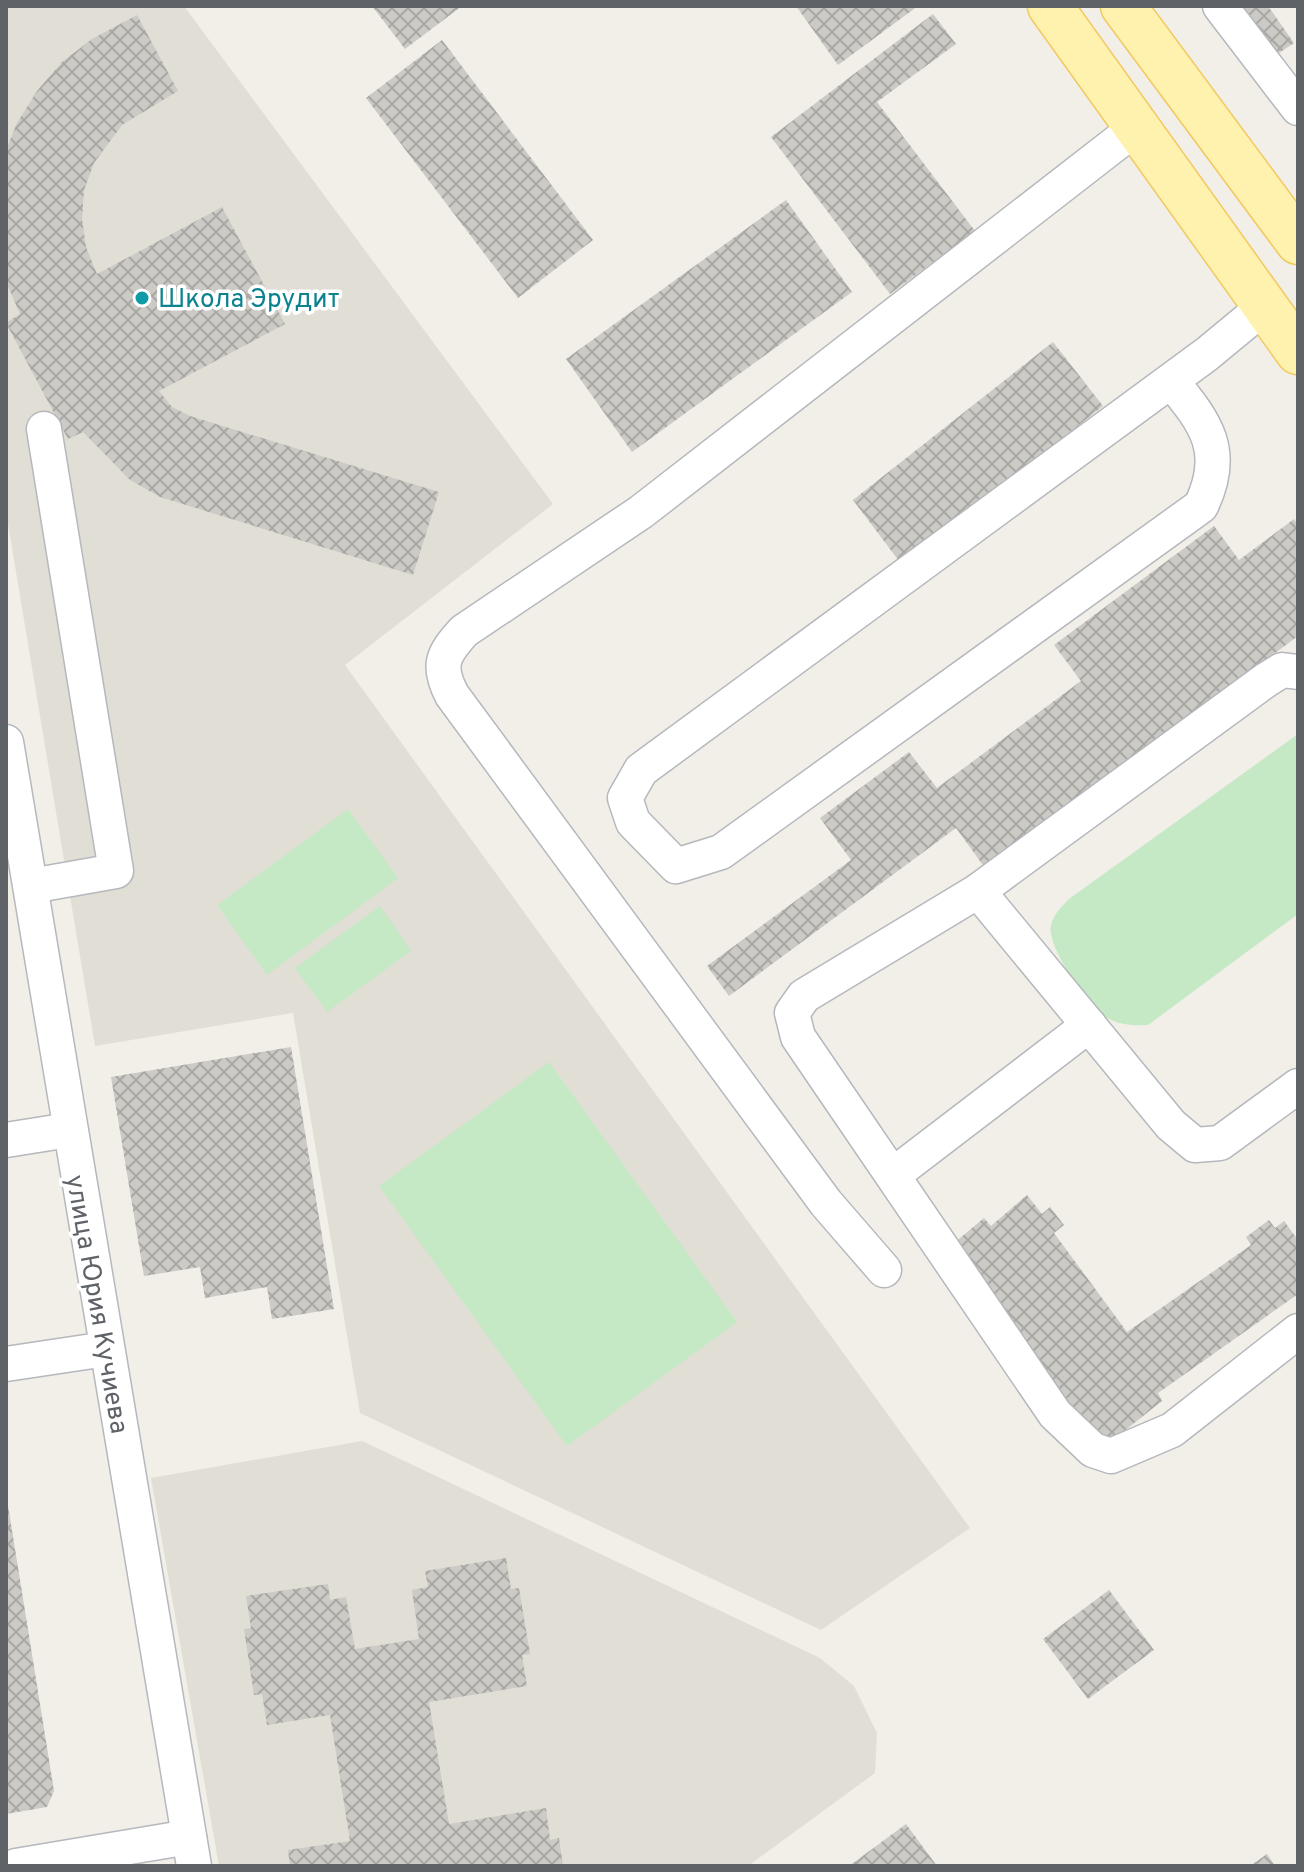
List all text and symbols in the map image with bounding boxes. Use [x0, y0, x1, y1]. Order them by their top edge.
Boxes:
place label: Школа Эрудит [158, 284, 339, 317]
marker: Школа Эрудит [133, 289, 151, 307]
street label: улица Юрия Кучиева [57, 1173, 135, 1436]

